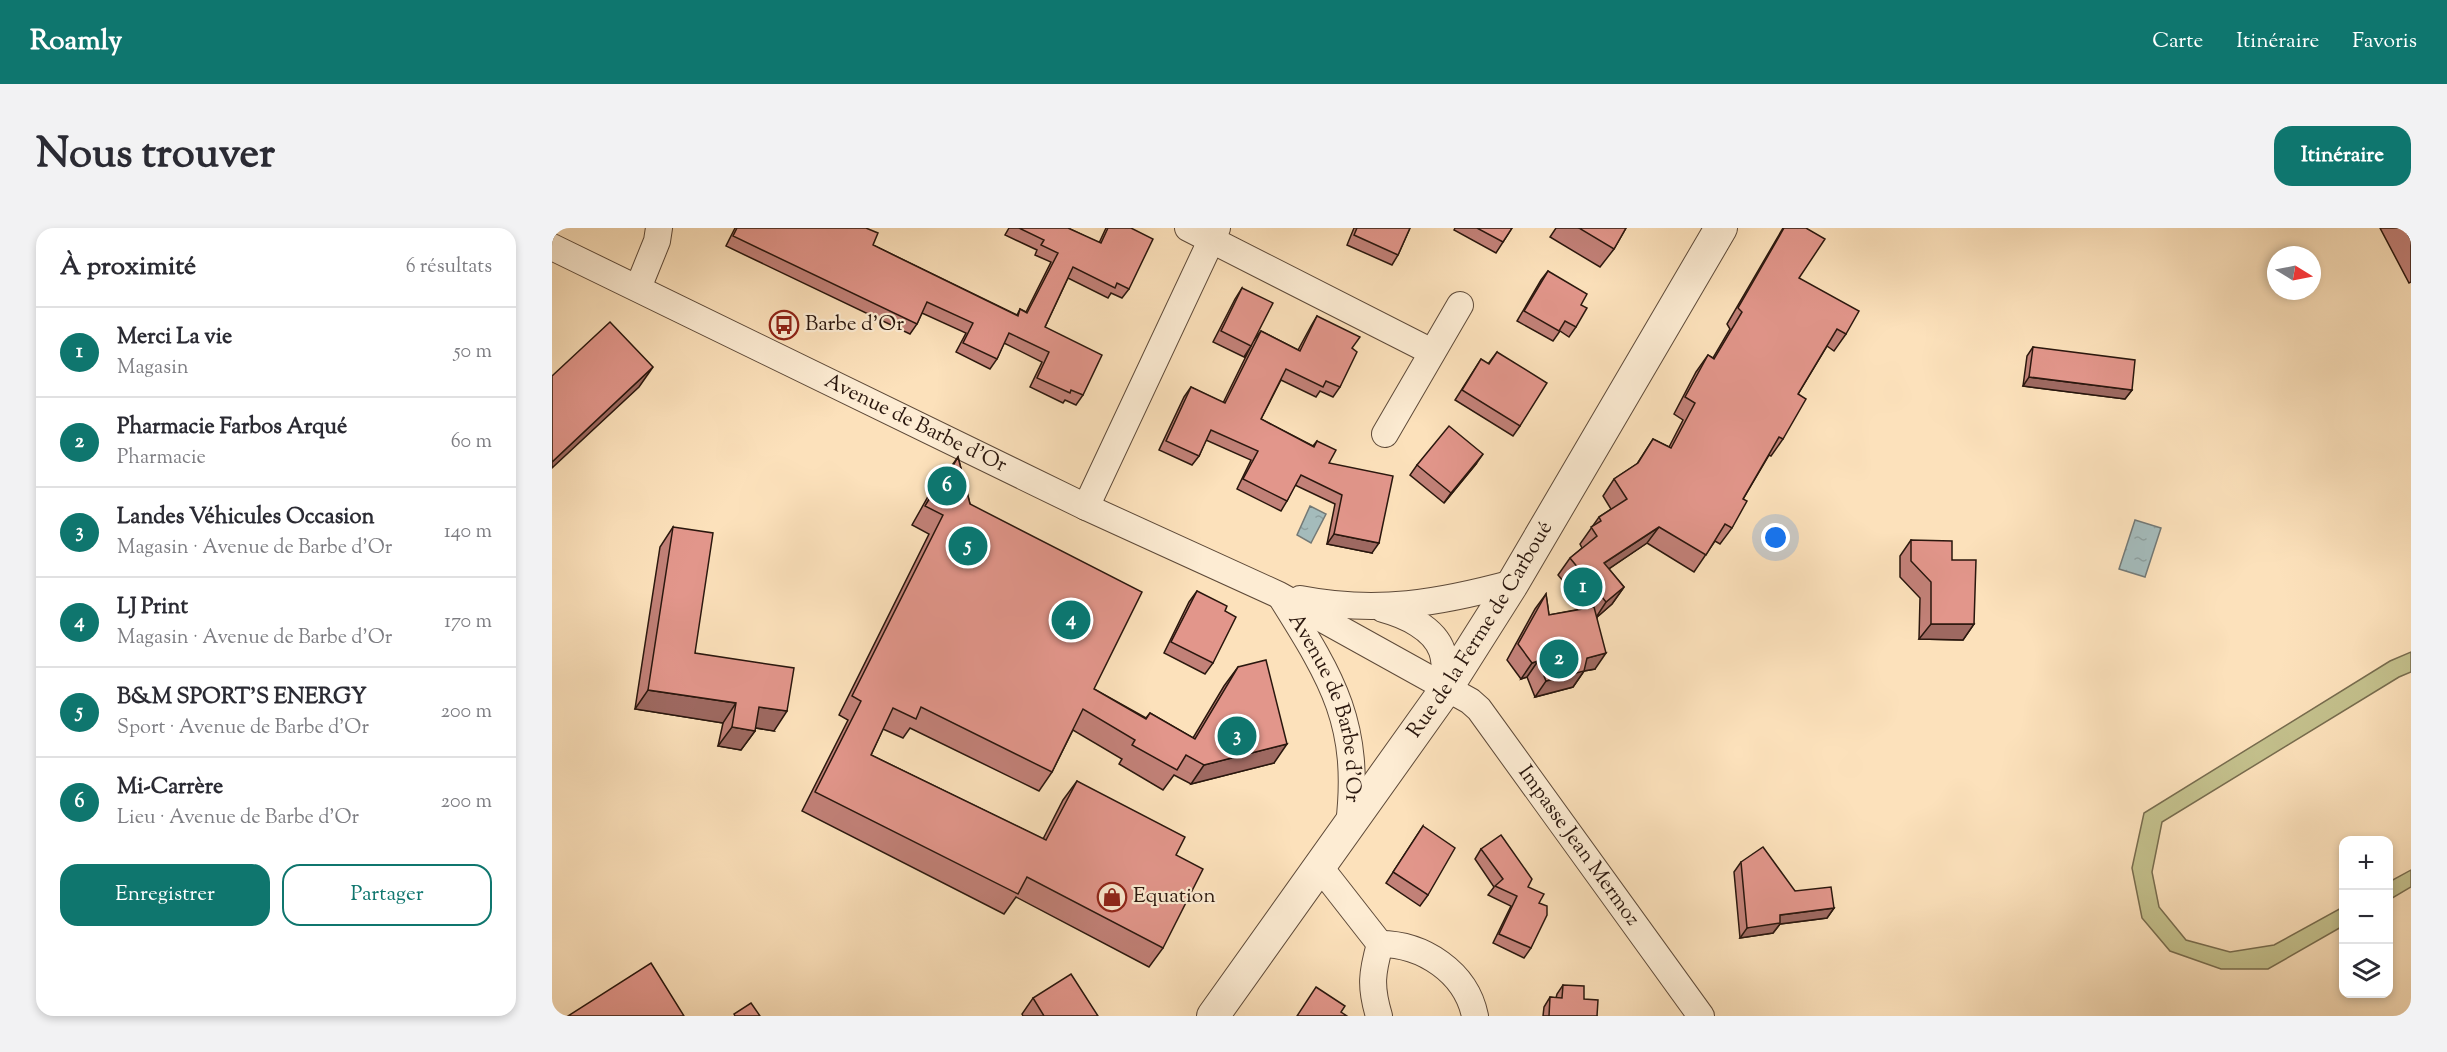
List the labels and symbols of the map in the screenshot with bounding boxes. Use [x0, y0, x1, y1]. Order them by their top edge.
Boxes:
north arrow [2267, 246, 2321, 300]
bus stop icon: Barbe d'Or [768, 309, 800, 341]
place label: Barbe d'Or [805, 310, 904, 340]
street label: Avenue de Barbe d'Or [819, 367, 1012, 481]
pin: 6 [928, 464, 966, 508]
street label: Rue de la Ferme de Carboué [1400, 516, 1561, 744]
your location [1761, 523, 1790, 552]
pin: 5 [948, 524, 988, 568]
pin: 1 [1564, 564, 1602, 610]
pin: 4 [1052, 598, 1090, 642]
street label: Avenue de Barbe d'Or [1280, 608, 1367, 803]
pin: 2 [1540, 636, 1578, 682]
pin: 3 [1218, 714, 1256, 758]
street label: Impasse Jean Mermoz [1510, 760, 1647, 933]
shop icon: Equation [1096, 881, 1128, 913]
place label: Equation [1133, 882, 1216, 912]

